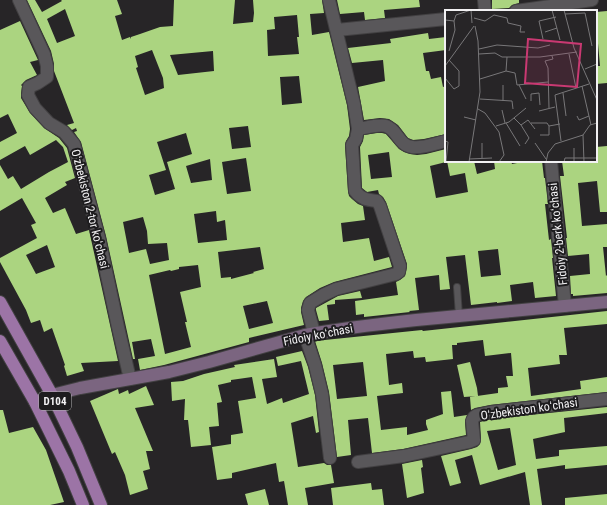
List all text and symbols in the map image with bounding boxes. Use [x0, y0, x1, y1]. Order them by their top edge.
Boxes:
inset map [445, 10, 597, 162]
street label: Oʻzbekiston 2-tor koʻchasi [68, 148, 112, 270]
street label: Fidoiy 2-berk koʻchasi [546, 182, 570, 286]
street label: Fidoiy koʻchasi [282, 321, 354, 349]
road number: D104 [39, 392, 71, 410]
street label: Oʻzbekiston koʻchasi [480, 395, 578, 423]

